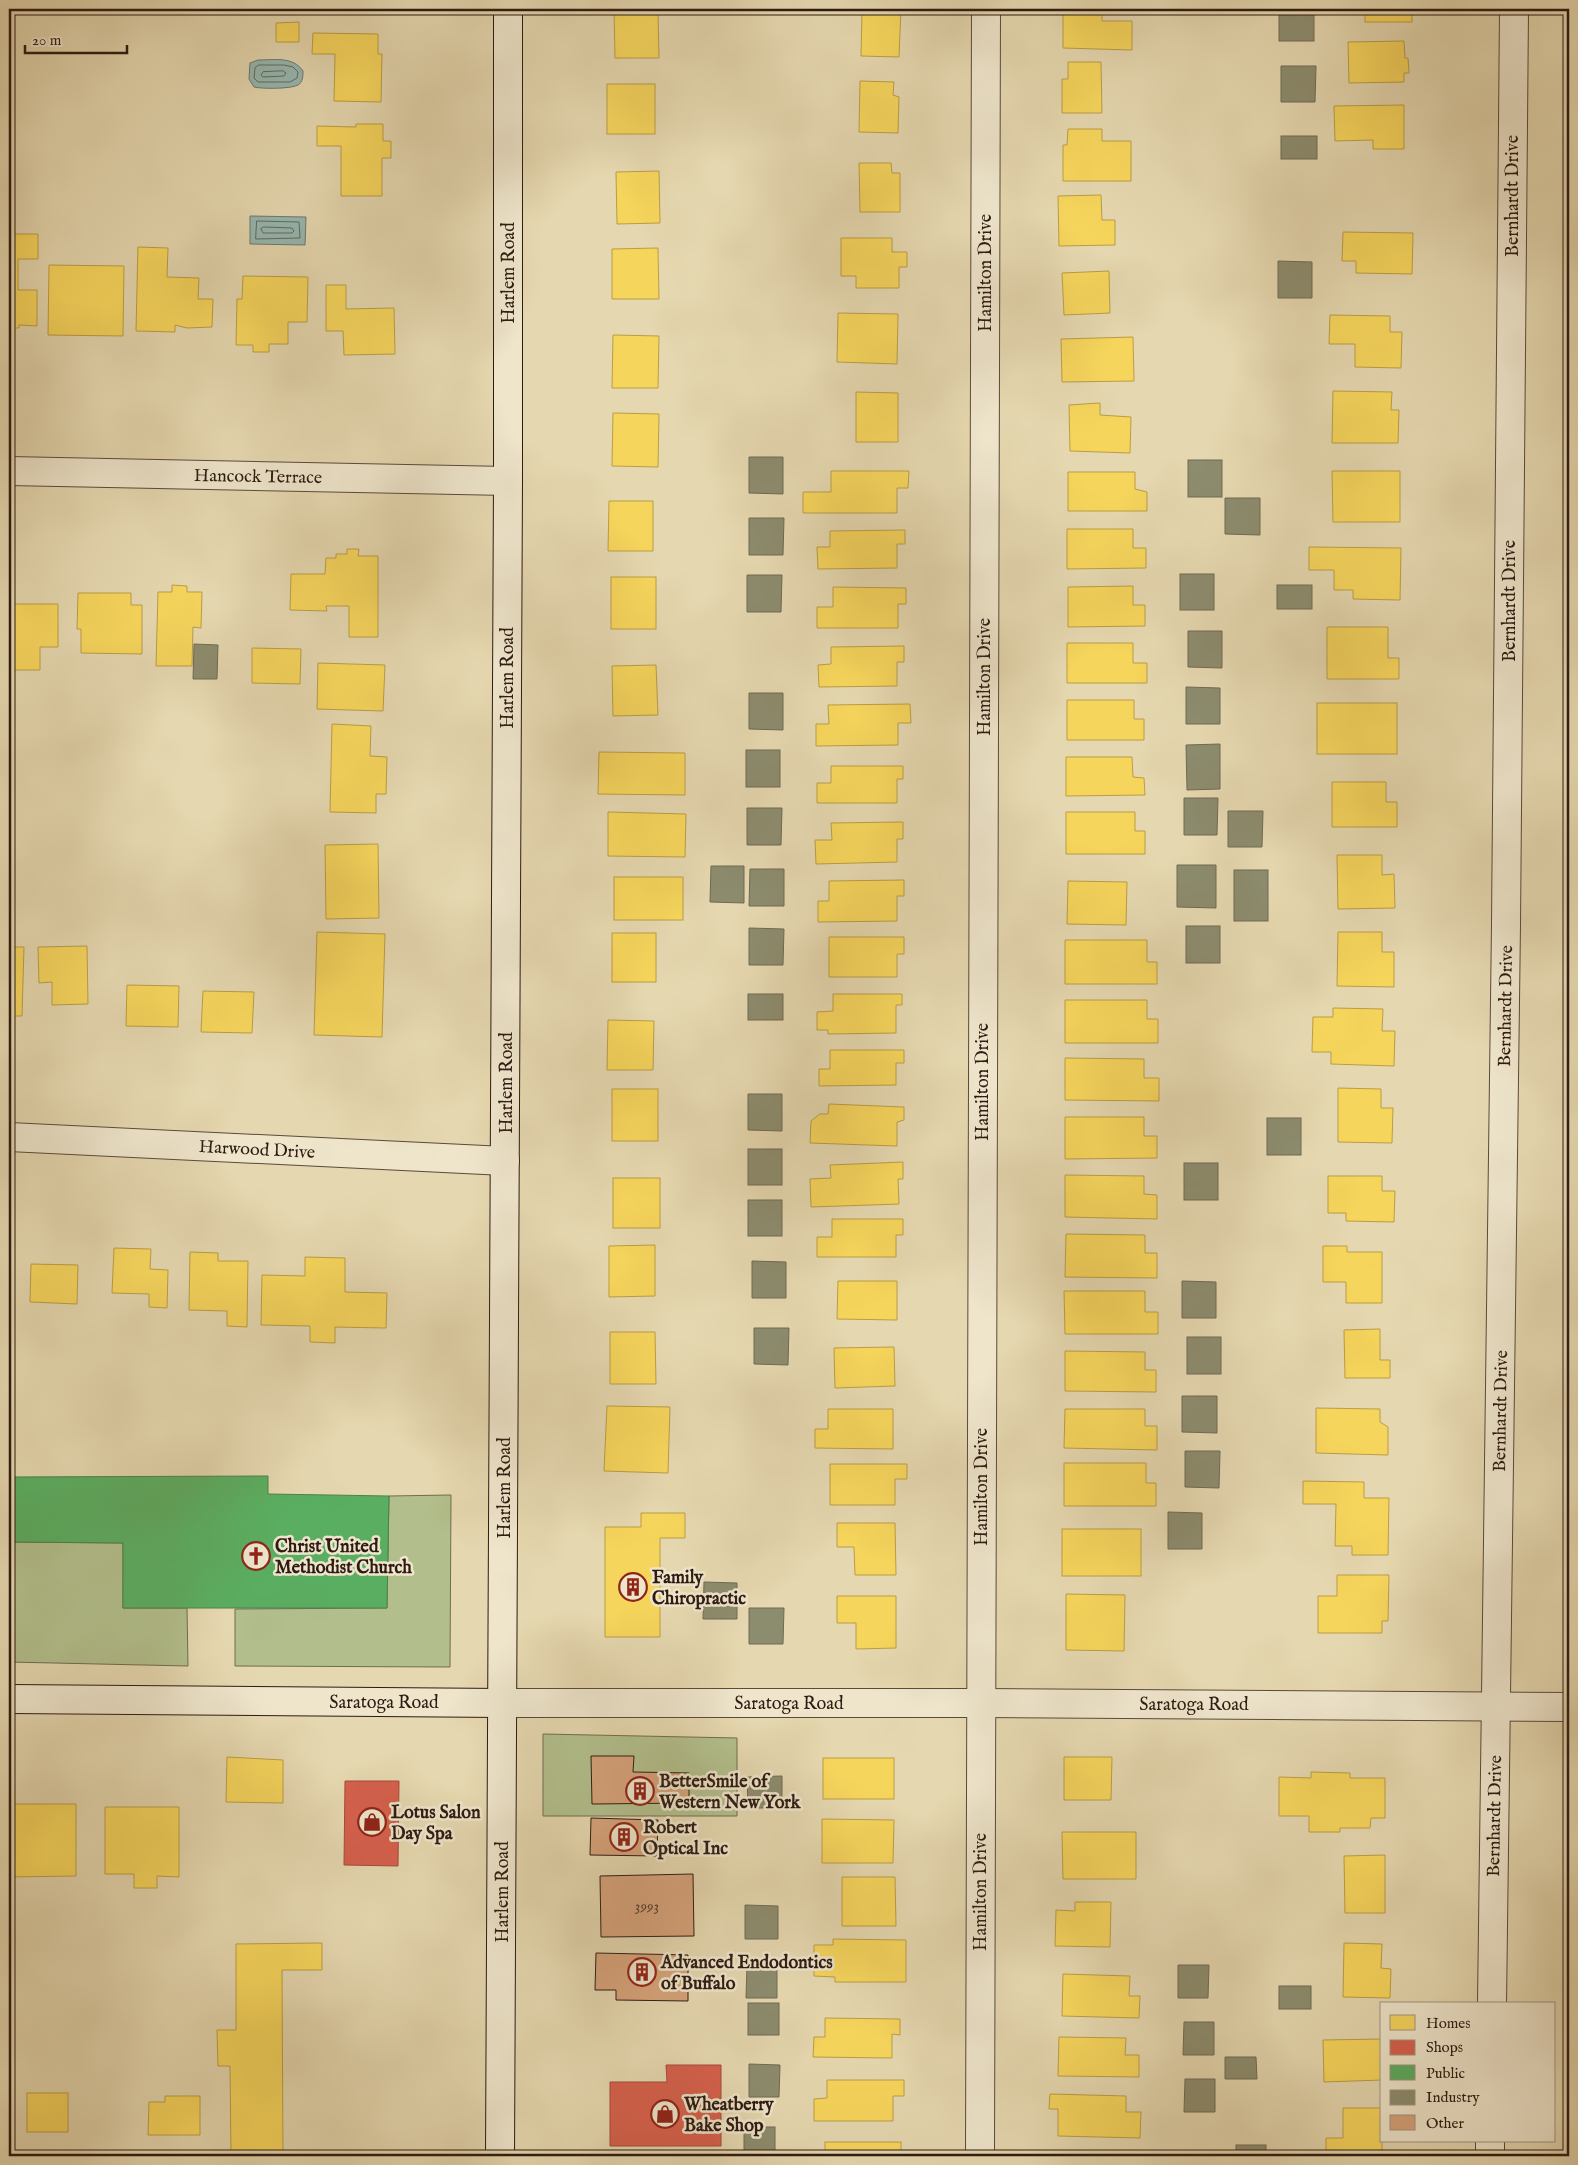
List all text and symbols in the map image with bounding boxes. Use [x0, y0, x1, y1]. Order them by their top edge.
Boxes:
scale bar [25, 22, 128, 54]
text: 20 m [32, 31, 62, 50]
street label: Bernhardt Drive [1502, 135, 1525, 257]
street label: Hamilton Drive [975, 214, 998, 332]
street label: Harlem Road [498, 222, 521, 324]
street label: Hancock Terrace [194, 465, 322, 490]
street label: Bernhardt Drive [1499, 540, 1522, 662]
street label: Hamilton Drive [974, 618, 997, 736]
street label: Harlem Road [497, 627, 520, 729]
street label: Bernhardt Drive [1494, 945, 1519, 1067]
street label: Hamilton Drive [972, 1023, 995, 1141]
street label: Harlem Road [496, 1032, 519, 1134]
street label: Harwood Drive [198, 1136, 316, 1165]
street label: Bernhardt Drive [1489, 1350, 1514, 1472]
street label: Hamilton Drive [971, 1428, 994, 1546]
street label: Harlem Road [494, 1437, 517, 1539]
place label: Christ United Methodist Church [275, 1536, 412, 1580]
church icon: Christ United Methodist Church [241, 1541, 271, 1571]
place label: Family Chiropractic [652, 1567, 746, 1611]
building icon: Family Chiropractic [618, 1572, 648, 1602]
street label: Saratoga Road [329, 1692, 439, 1715]
street label: Saratoga Road [734, 1693, 844, 1716]
street label: Saratoga Road [1139, 1694, 1249, 1717]
street label: Bernhardt Drive [1483, 1755, 1508, 1877]
place label: BetterSmile of Western New York [658, 1771, 802, 1815]
building icon: BetterSmile of Western New York [625, 1776, 655, 1806]
place label: Lotus Salon Day Spa [391, 1802, 481, 1846]
shop icon: Lotus Salon Day Spa [357, 1807, 387, 1837]
place label: Robert Optical Inc [643, 1817, 728, 1861]
building icon: Robert Optical Inc [609, 1822, 639, 1852]
street label: Hamilton Drive [970, 1833, 993, 1951]
street label: Harlem Road [492, 1841, 515, 1943]
house number: 3993 [635, 1897, 659, 1916]
place label: Advanced Endodontics of Buffalo [660, 1952, 833, 1996]
building icon: Advanced Endodontics of Buffalo [627, 1957, 657, 1987]
legend [1380, 2002, 1556, 2142]
text: Homes [1426, 2014, 1470, 2033]
text: Shops [1426, 2038, 1463, 2057]
text: Public [1426, 2064, 1465, 2083]
text: Industry [1426, 2088, 1480, 2107]
place label: Wheatberry Bake Shop [683, 2094, 775, 2138]
shop icon: Wheatberry Bake Shop [650, 2099, 680, 2129]
text: Other [1426, 2114, 1464, 2133]

